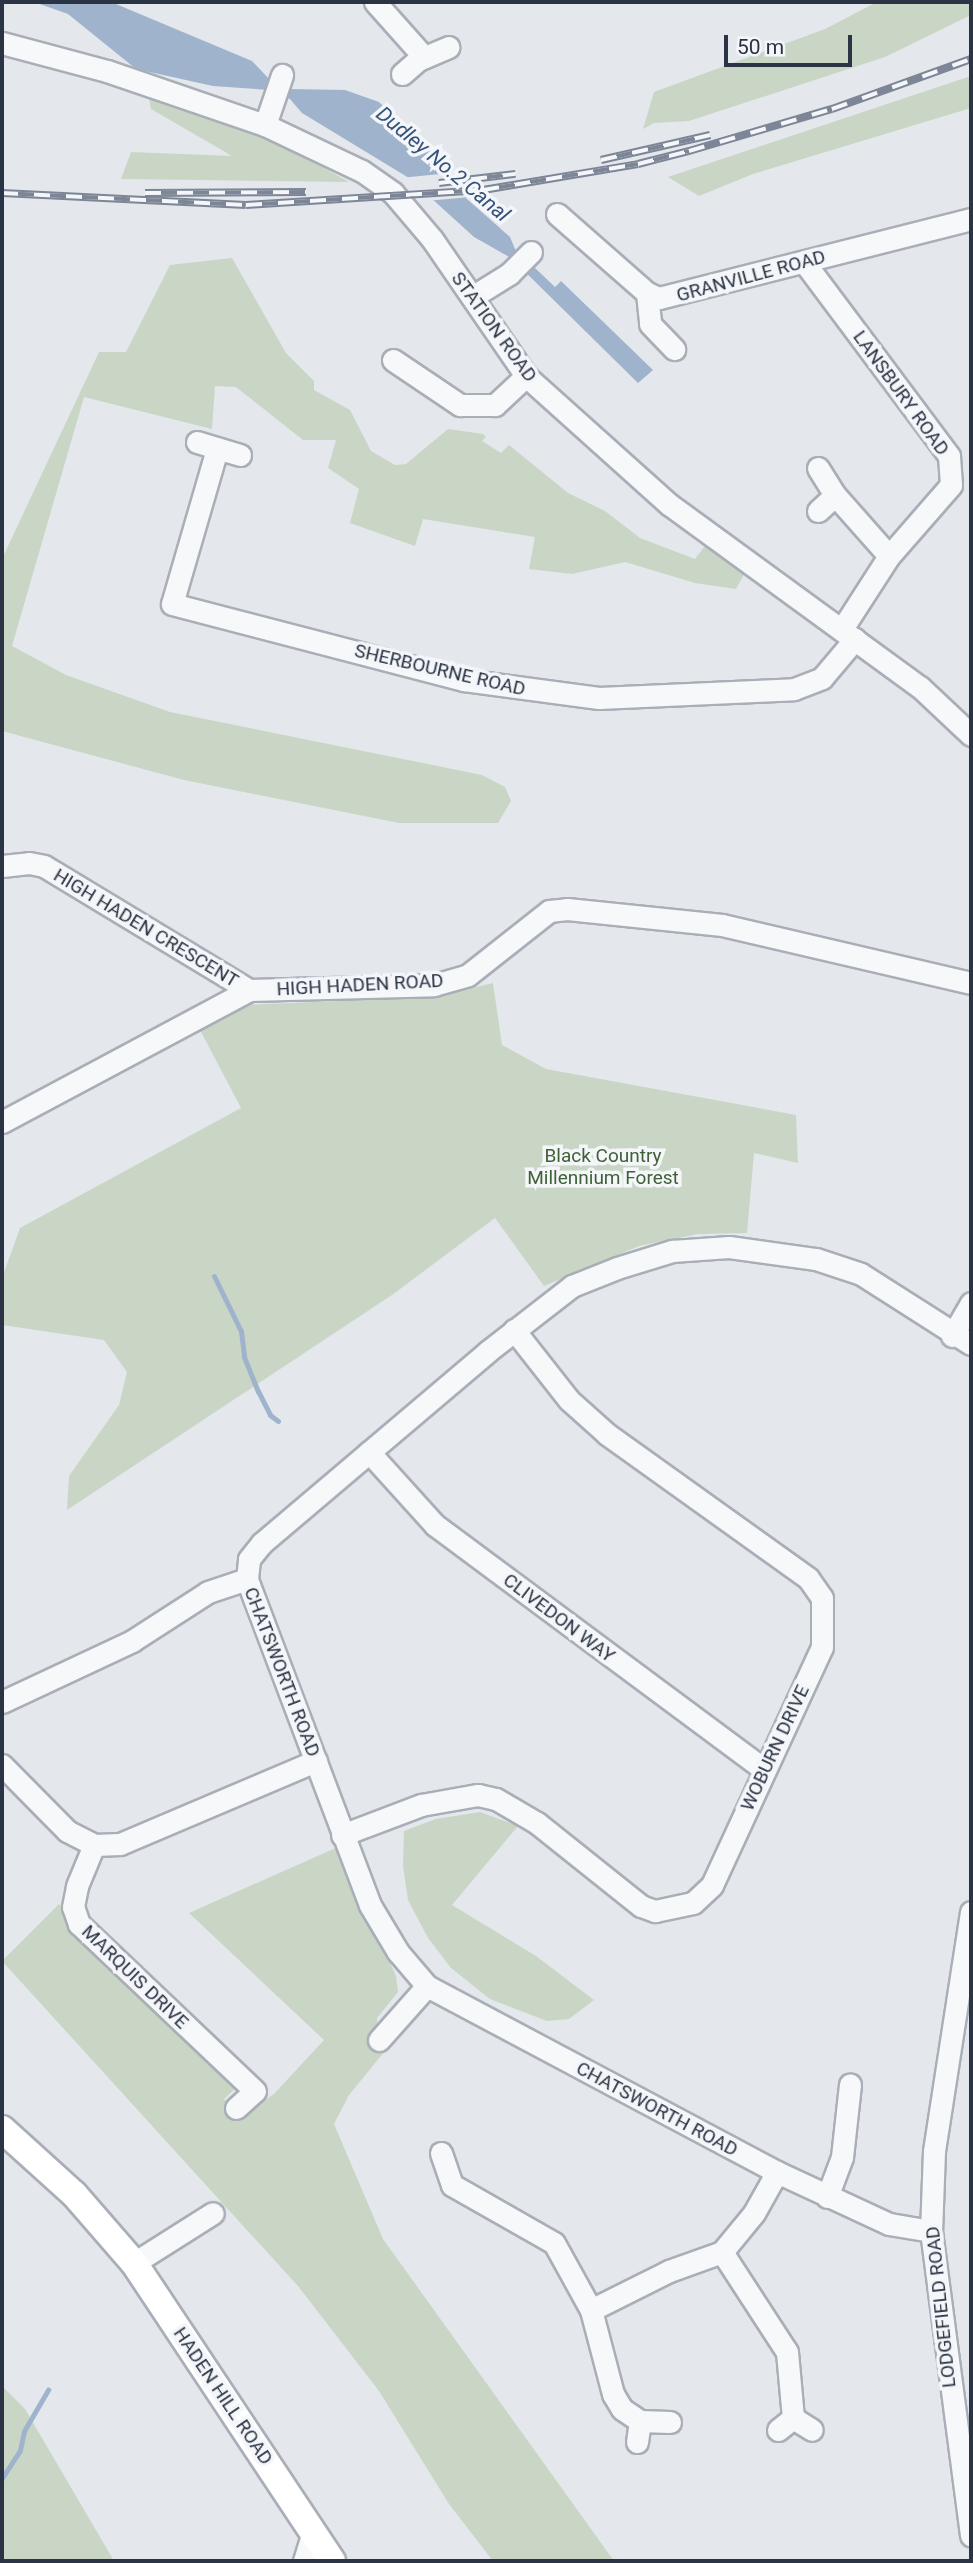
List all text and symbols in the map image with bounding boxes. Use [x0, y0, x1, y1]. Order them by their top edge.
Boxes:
scale bar [728, 21, 856, 65]
text: 50 m [737, 35, 784, 59]
water label: Dudley No.2 Canal [371, 101, 515, 227]
street label: GRANVILLE ROAD [674, 245, 828, 307]
street label: STATION ROAD [446, 268, 542, 386]
street label: LANSBURY ROAD [848, 326, 954, 460]
street label: SHERBOURNE ROAD [352, 639, 528, 701]
street label: HIGH HADEN CRESCENT [49, 864, 243, 992]
street label: HIGH HADEN ROAD [276, 969, 444, 1001]
park label: Black Country Millennium Forest [527, 1145, 679, 1189]
street label: CLIVEDON WAY [499, 1569, 619, 1667]
street label: CHATSWORTH ROAD [239, 1584, 325, 1760]
street label: WOBURN DRIVE [736, 1681, 814, 1815]
street label: MARQUIS DRIVE [77, 1920, 193, 2034]
street label: CHATSWORTH ROAD [572, 2057, 742, 2161]
street label: LODGEFIELD ROAD [921, 2225, 961, 2389]
street label: HADEN HILL ROAD [169, 2323, 277, 2469]

